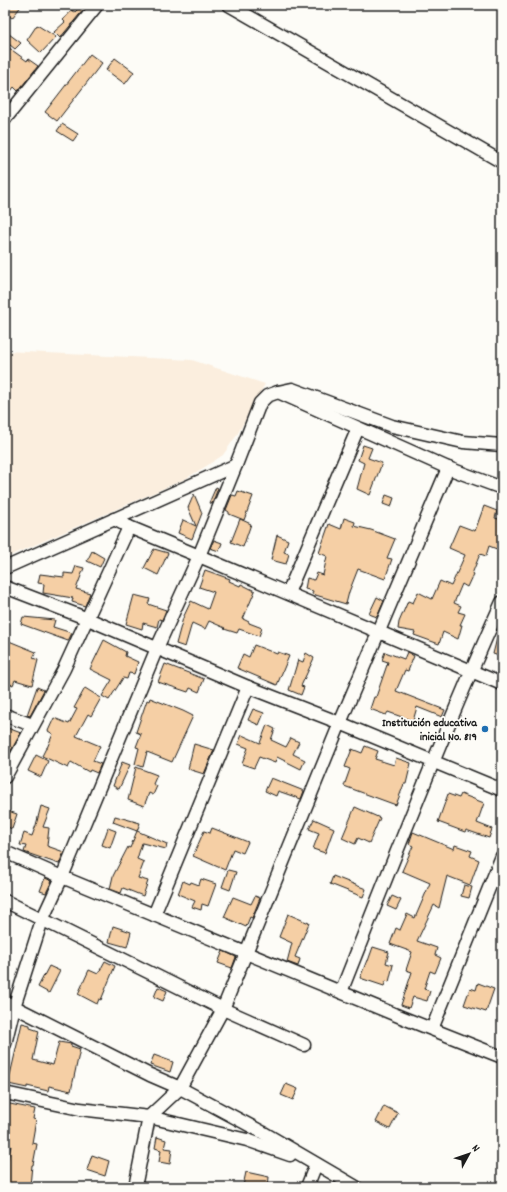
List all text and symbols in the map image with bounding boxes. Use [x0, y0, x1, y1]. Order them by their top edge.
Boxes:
place label: Institución educativa inicial No. 819 [382, 715, 478, 746]
marker: Institución educativa inicial No. 819 [480, 724, 490, 734]
north arrow [449, 1134, 489, 1174]
text: N [467, 1142, 483, 1157]

